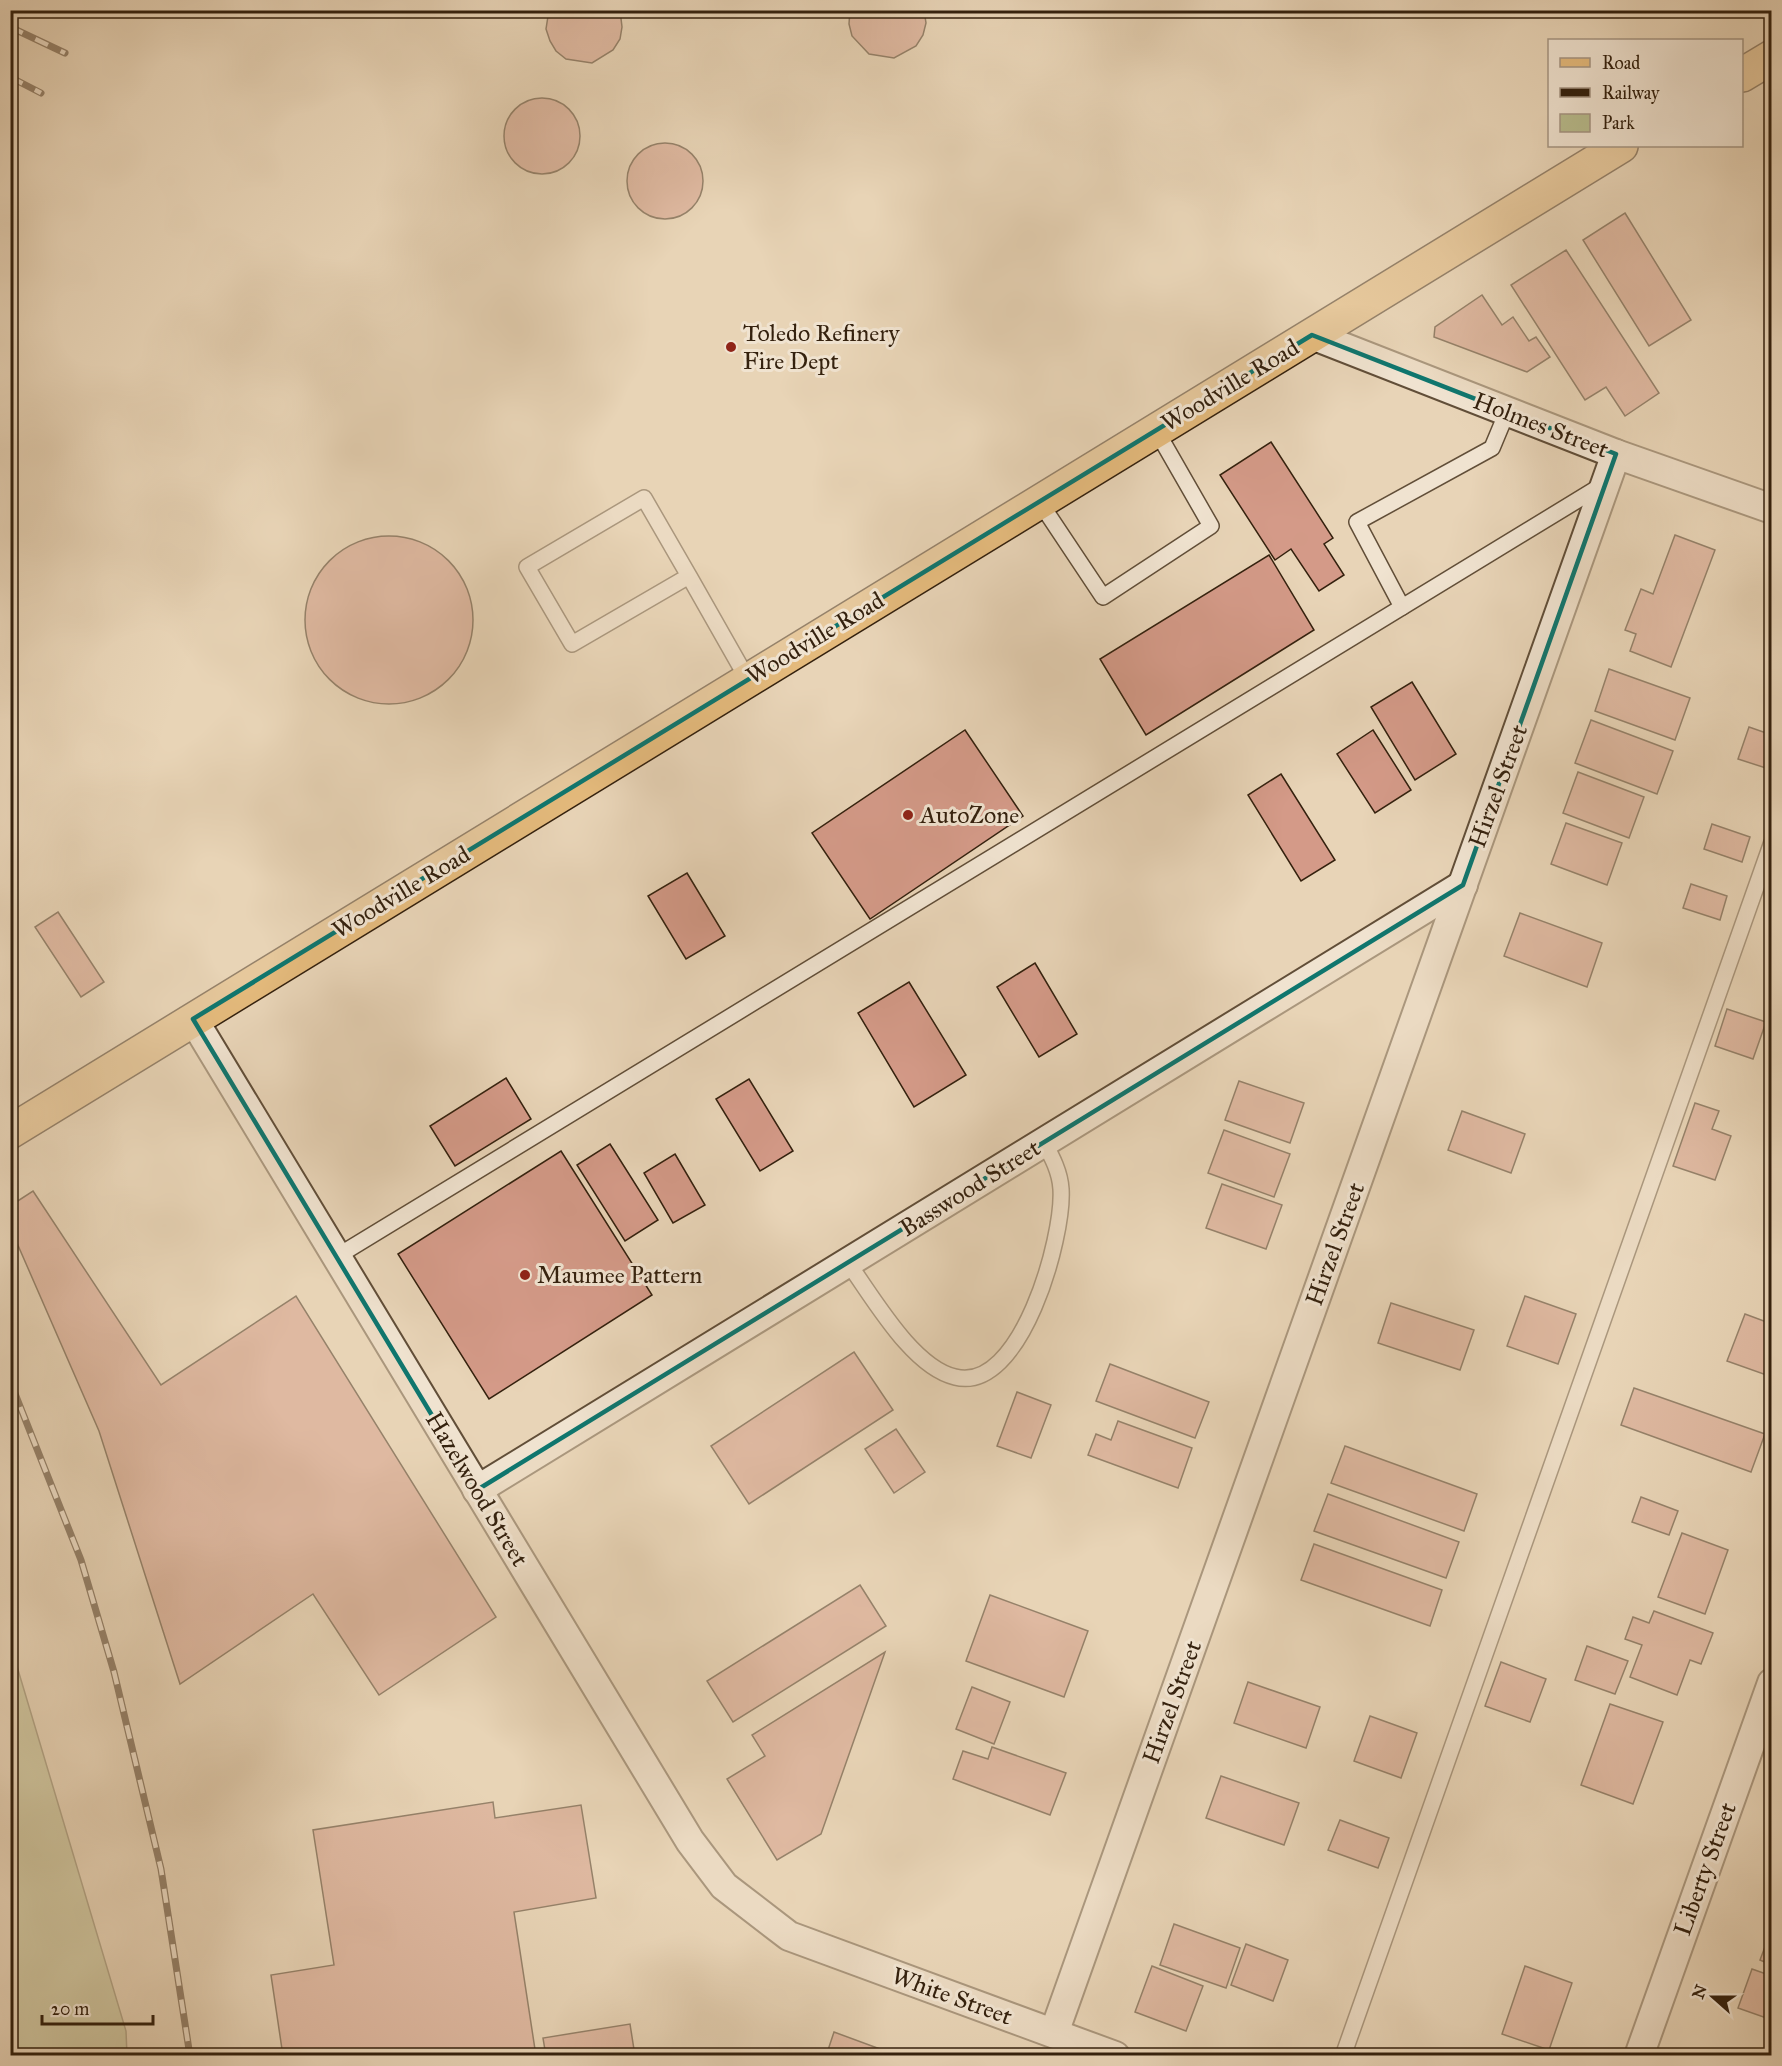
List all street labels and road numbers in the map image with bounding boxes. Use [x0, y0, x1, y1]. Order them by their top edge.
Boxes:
street label: Woodville Road [1156, 332, 1304, 438]
street label: Holmes Street [1469, 385, 1613, 465]
street label: Woodville Road [741, 585, 889, 691]
street label: Hirzel Street [1462, 720, 1534, 852]
street label: Woodville Road [327, 839, 475, 945]
street label: Basswood Street [894, 1132, 1046, 1243]
street label: Hirzel Street [1299, 1178, 1371, 1310]
street label: Hazelwood Street [419, 1406, 535, 1572]
street label: Hirzel Street [1136, 1636, 1208, 1768]
street label: Liberty Street [1667, 1798, 1743, 1940]
street label: White Street [888, 1960, 1017, 2032]

